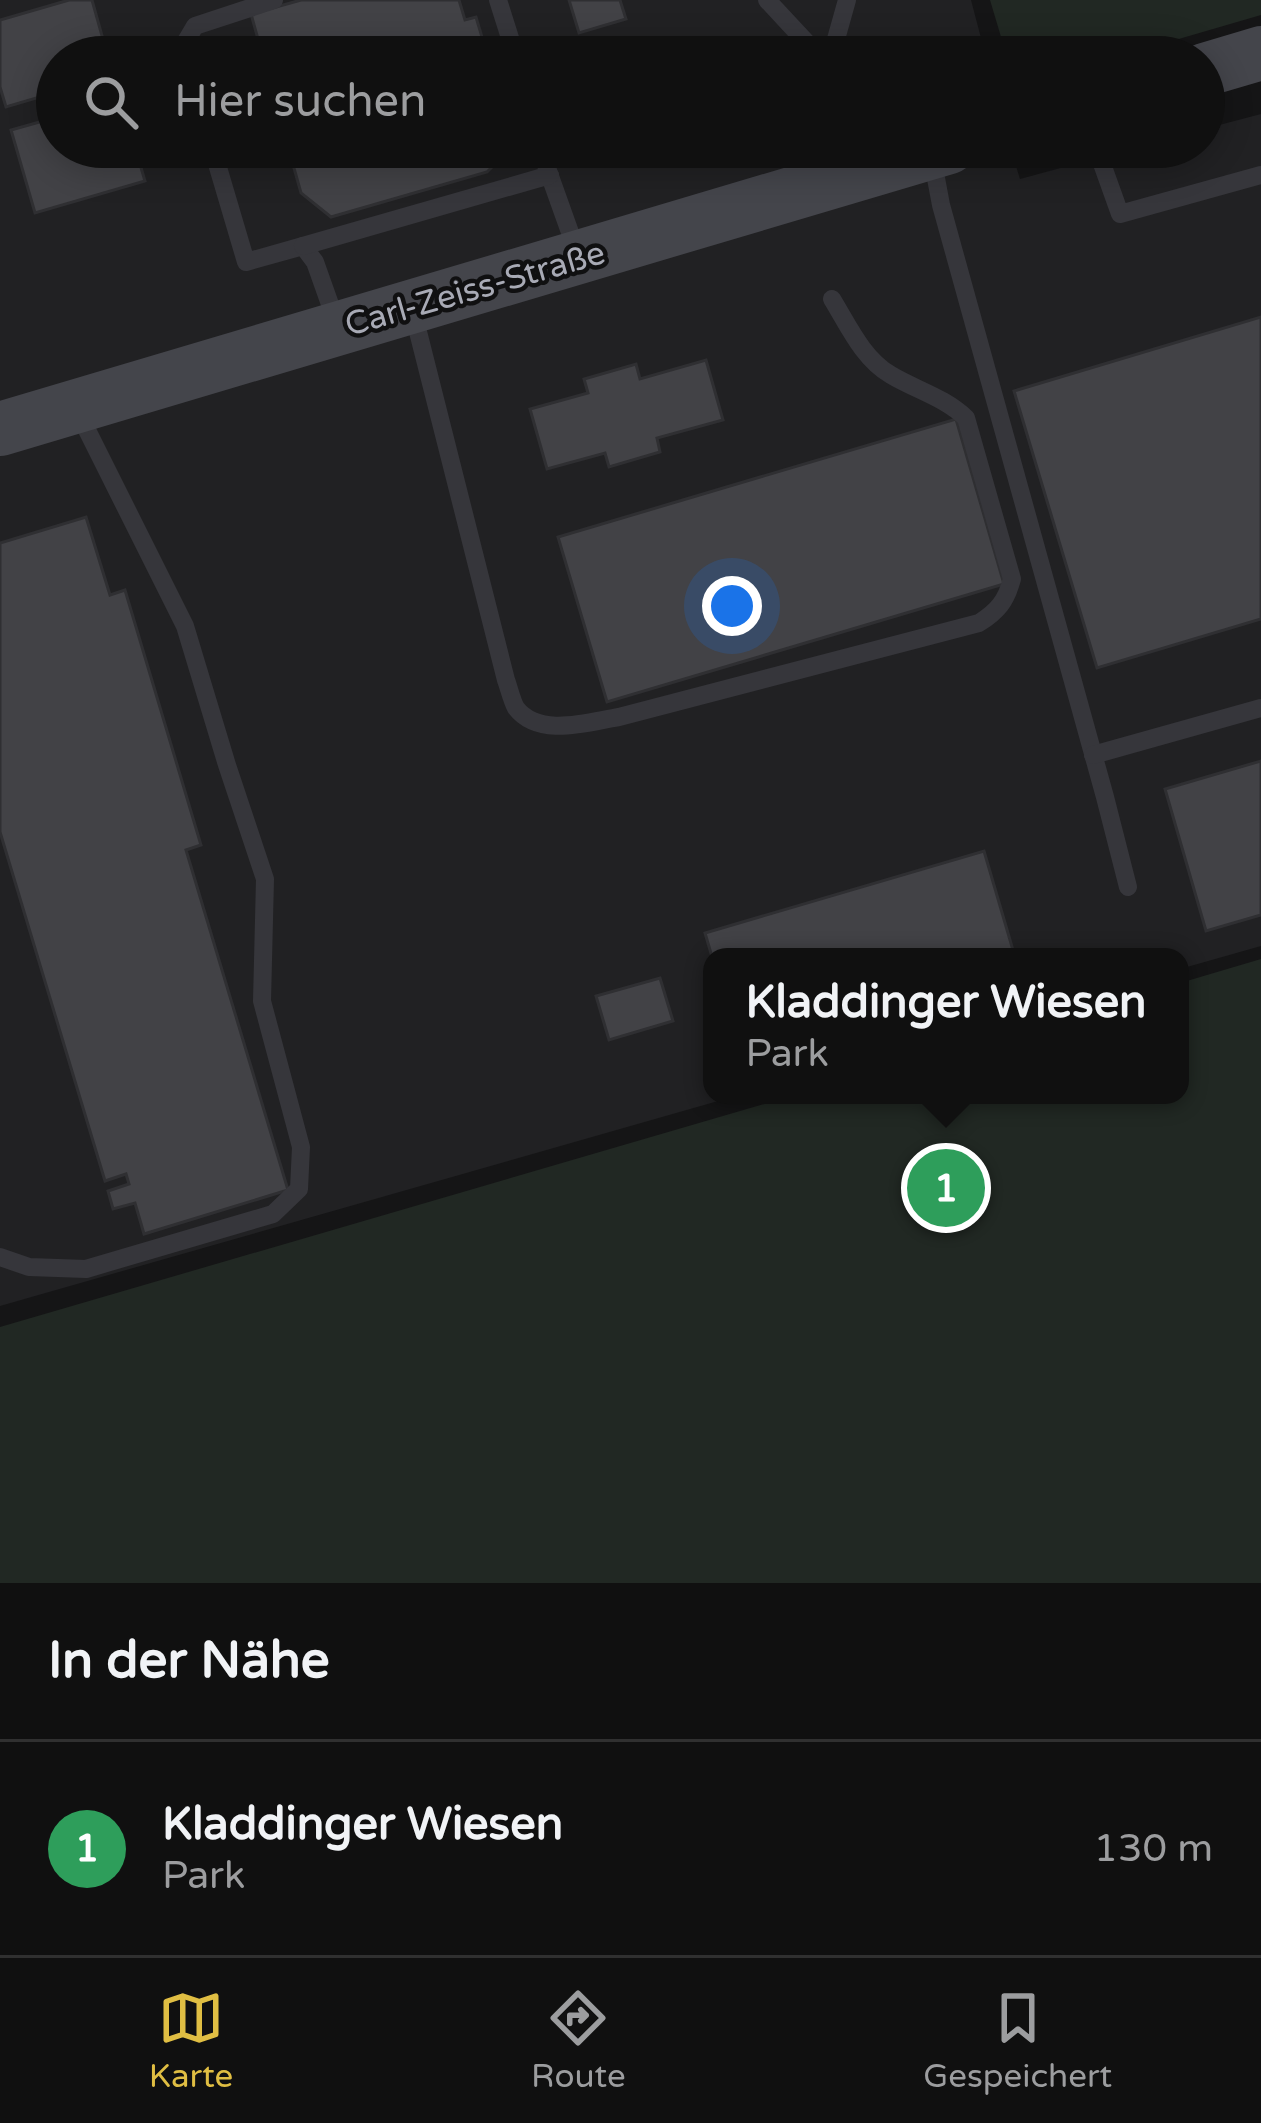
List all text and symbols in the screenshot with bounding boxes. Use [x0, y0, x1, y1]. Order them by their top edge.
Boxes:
search box [36, 36, 1225, 168]
icon: search [78, 69, 144, 135]
text: Hier suchen [174, 75, 426, 129]
street label: Carl-Zeiss-Straße [341, 233, 609, 345]
your location [702, 576, 762, 636]
popup [703, 948, 1189, 1104]
text: Kladdinger Wiesen [745, 976, 1147, 1030]
text: Park [745, 1030, 829, 1077]
pin: 1 [907, 1143, 985, 1233]
text: In der Nähe [48, 1630, 330, 1692]
text: Kladdinger Wiesen [162, 1798, 563, 1852]
text: 1 [75, 1825, 99, 1872]
text: 130 m [1094, 1825, 1213, 1872]
text: Park [162, 1852, 245, 1899]
tab: Karte [149, 1985, 233, 2096]
tab: Route [531, 1985, 626, 2096]
tab: Gespeichert [923, 1985, 1112, 2096]

